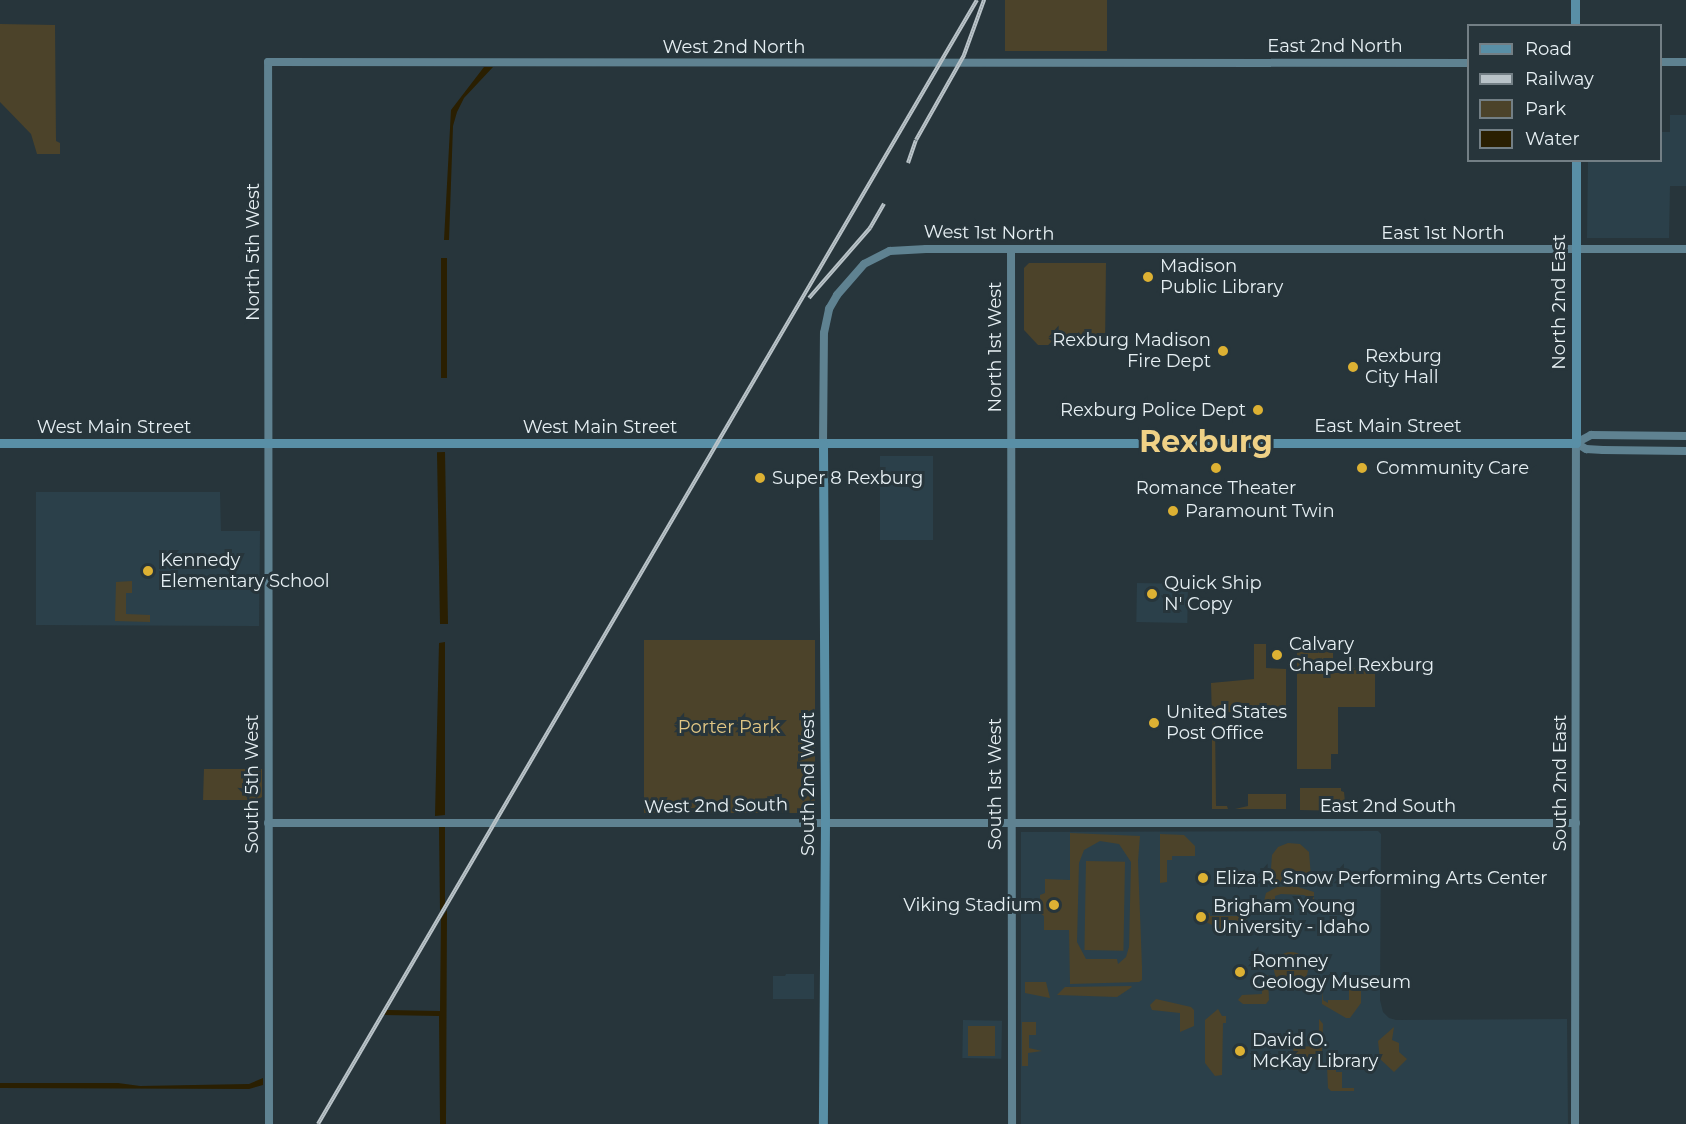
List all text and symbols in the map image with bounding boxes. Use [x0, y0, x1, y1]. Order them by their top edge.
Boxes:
legend [1467, 24, 1662, 162]
street label: East 2nd North [1267, 35, 1403, 57]
street label: West 2nd North [663, 36, 805, 58]
text: Road [1525, 38, 1572, 60]
text: Railway [1525, 68, 1594, 90]
text: Park [1525, 98, 1566, 120]
text: Water [1525, 128, 1580, 150]
street label: North 5th West [242, 183, 264, 321]
street label: West 1st North [923, 221, 1055, 245]
street label: East 1st North [1381, 222, 1505, 244]
street label: North 2nd East [1548, 234, 1570, 370]
place label: Madison Public Library [1160, 256, 1283, 298]
marker: Madison Public Library [1141, 270, 1155, 284]
street label: North 1st West [984, 282, 1006, 412]
place label: Rexburg Madison Fire Dept [1052, 330, 1211, 372]
marker: Rexburg Madison Fire Dept [1216, 344, 1230, 358]
place label: Rexburg City Hall [1365, 346, 1442, 388]
marker: Rexburg City Hall [1346, 360, 1360, 374]
place label: Rexburg Police Dept [1060, 399, 1246, 421]
marker: Rexburg Police Dept [1251, 403, 1265, 417]
street label: East Main Street [1314, 415, 1462, 437]
street label: West Main Street [37, 416, 191, 438]
street label: West Main Street [523, 416, 677, 438]
district label: Rexburg [1139, 424, 1273, 460]
place label: Community Care [1376, 457, 1529, 479]
marker: Community Care [1353, 459, 1371, 477]
marker: Romance Theater [1209, 461, 1223, 475]
place label: Super 8 Rexburg [772, 467, 923, 489]
marker: Super 8 Rexburg [753, 471, 767, 485]
place label: Romance Theater [1136, 477, 1296, 499]
place label: Paramount Twin [1185, 500, 1335, 522]
marker: Paramount Twin [1166, 504, 1180, 518]
place label: Kennedy Elementary School [160, 550, 330, 592]
marker: Kennedy Elementary School [141, 564, 155, 578]
place label: Quick Ship N' Copy [1164, 573, 1262, 616]
marker: Quick Ship N' Copy [1145, 587, 1159, 601]
place label: Calvary Chapel Rexburg [1289, 634, 1434, 676]
marker: Calvary Chapel Rexburg [1270, 648, 1284, 662]
place label: United States Post Office [1166, 702, 1287, 744]
street label: South 2nd West [797, 712, 819, 856]
street label: South 5th West [241, 715, 263, 853]
street label: South 2nd East [1549, 715, 1571, 851]
park label: Porter Park [678, 716, 780, 738]
marker: United States Post Office [1147, 716, 1161, 730]
street label: South 1st West [984, 718, 1006, 850]
street label: West 2nd South [644, 794, 788, 818]
street label: East 2nd South [1320, 795, 1456, 817]
place label: Eliza R. Snow Performing Arts Center [1215, 867, 1547, 889]
marker: Eliza R. Snow Performing Arts Center [1196, 871, 1210, 885]
place label: Viking Stadium [903, 894, 1042, 916]
place label: Brigham Young University - Idaho [1213, 896, 1370, 938]
marker: Viking Stadium [1047, 898, 1061, 912]
marker: Brigham Young University - Idaho [1194, 910, 1208, 924]
place label: Romney Geology Museum [1252, 951, 1411, 994]
marker: Romney Geology Museum [1233, 965, 1247, 979]
place label: David O. McKay Library [1252, 1030, 1378, 1072]
marker: David O. McKay Library [1233, 1044, 1247, 1058]

